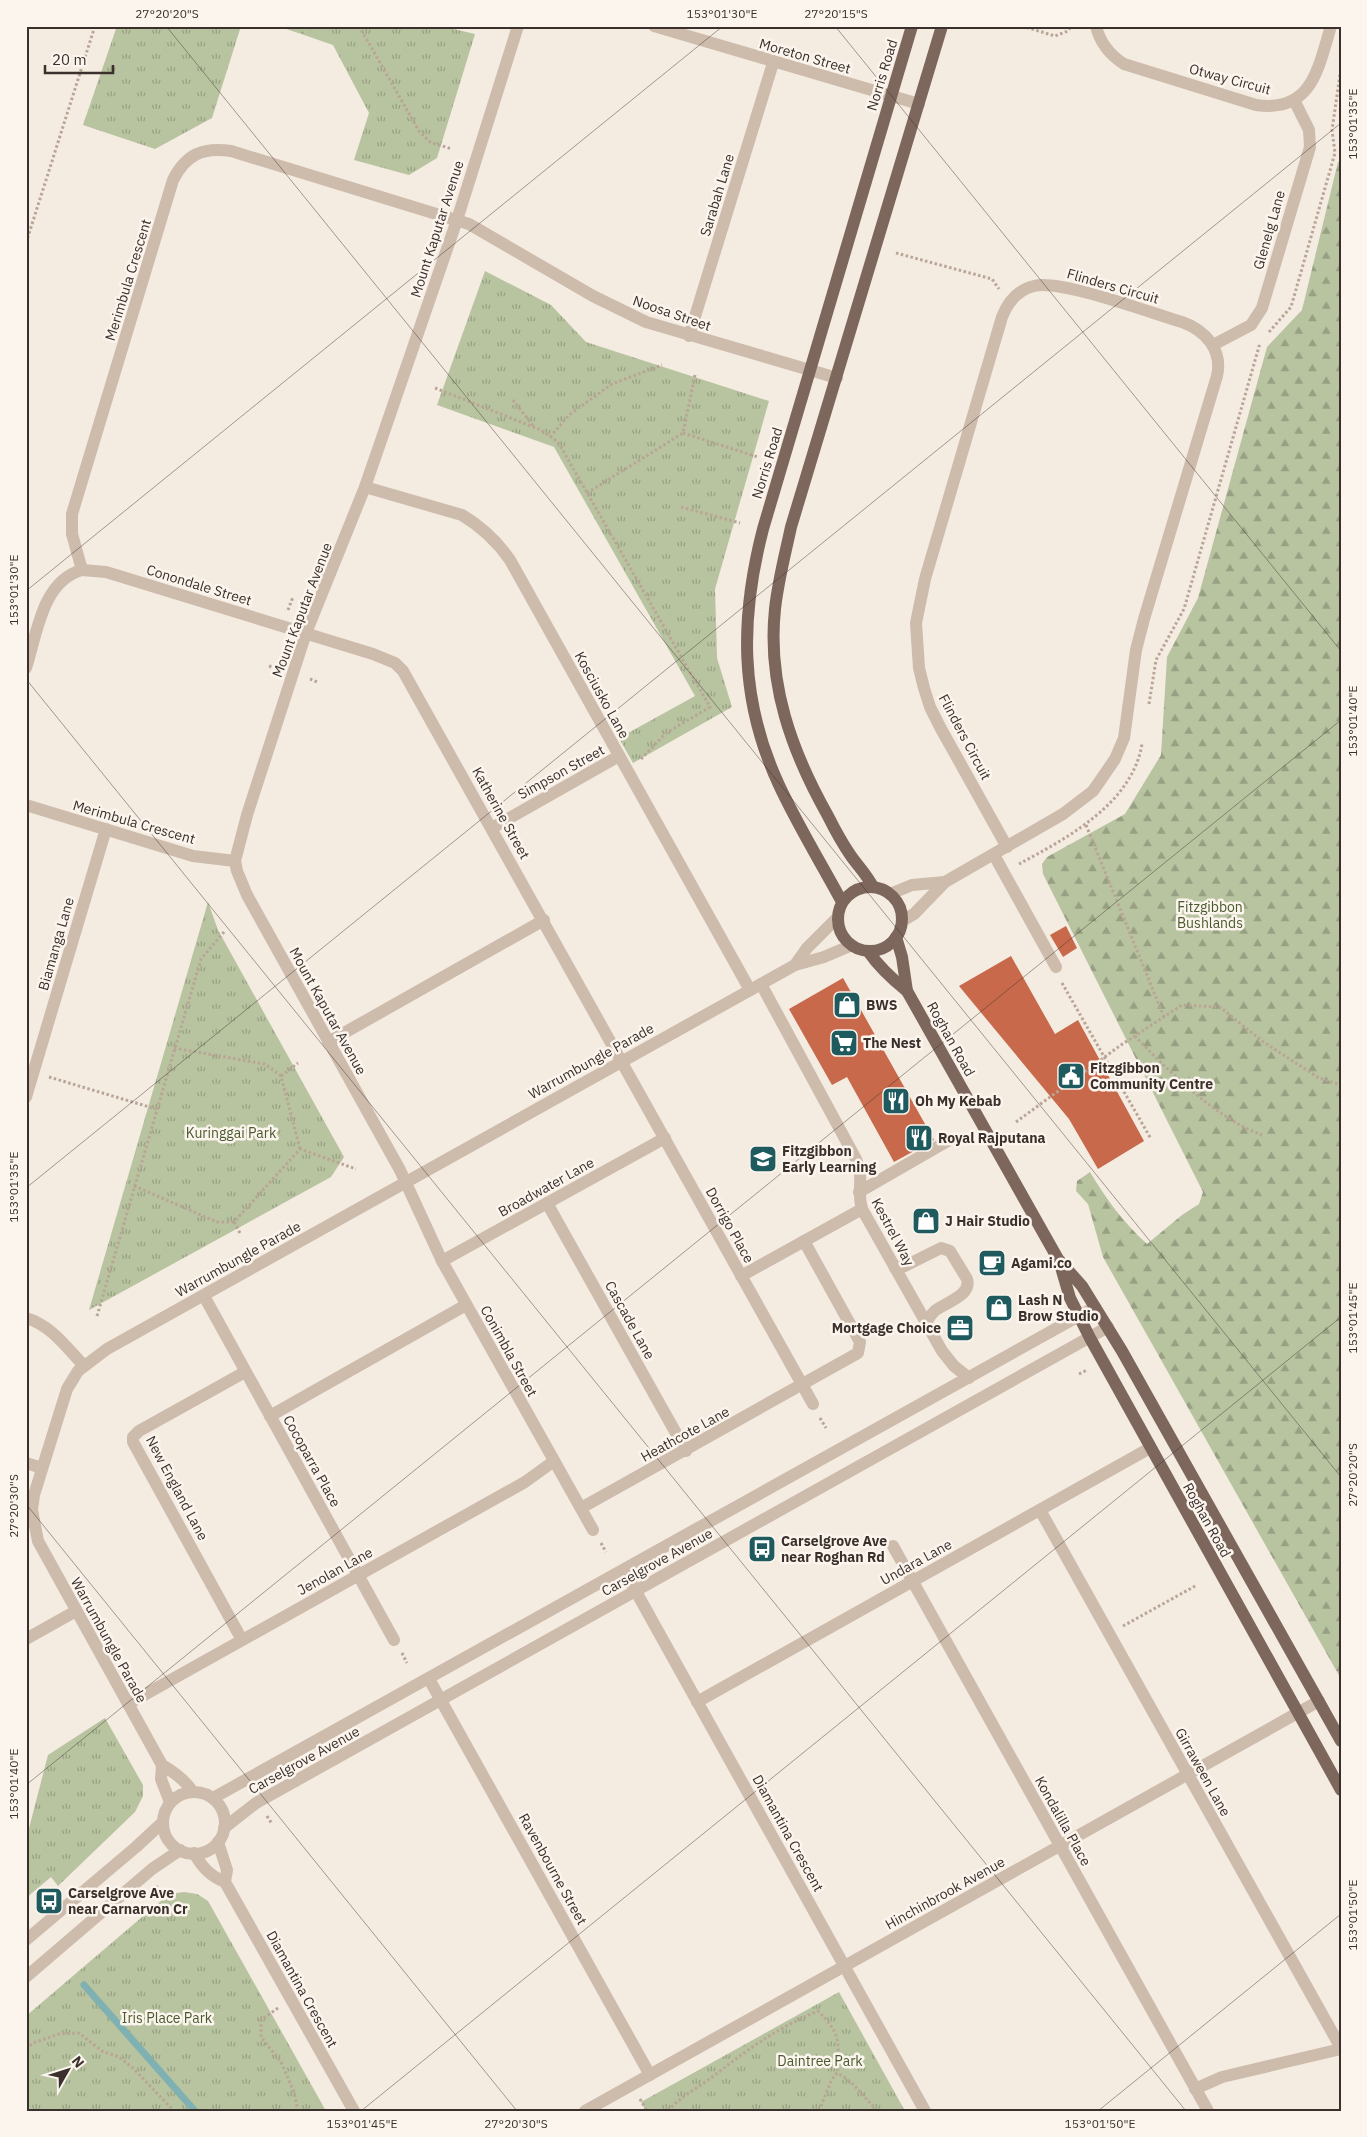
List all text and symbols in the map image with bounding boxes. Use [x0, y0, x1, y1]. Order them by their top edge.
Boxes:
text: 27°20'20"S [135, 6, 199, 21]
text: 153°01'30"E [687, 6, 757, 21]
text: 27°20'15"S [804, 6, 868, 21]
street label: Moreton Street [757, 34, 853, 78]
street label: Norris Road [863, 37, 901, 113]
scale bar [45, 42, 112, 74]
text: 20 m [52, 50, 87, 69]
street label: Otway Circuit [1187, 59, 1273, 99]
text: 153°01'35"E [1345, 89, 1360, 159]
street label: Sarabah Lane [696, 151, 738, 238]
street label: Mount Kaputar Avenue [406, 158, 468, 300]
street label: Glenelg Lane [1249, 188, 1289, 272]
street label: Merimbula Crescent [101, 217, 155, 343]
street label: Flinders Circuit [1065, 264, 1161, 308]
street label: Noosa Street [631, 291, 714, 335]
street label: Norris Road [748, 425, 786, 501]
street label: Mount Kaputar Avenue [268, 540, 336, 680]
text: 153°01'30"E [6, 555, 21, 625]
street label: Conondale Street [144, 560, 254, 610]
street label: Kosciusko Lane [571, 648, 634, 742]
text: 153°01'40"E [1345, 686, 1360, 756]
street label: Flinders Circuit [935, 691, 995, 783]
street label: Simpson Street [515, 741, 608, 803]
street label: Katherine Street [468, 764, 534, 862]
street label: Merimbula Crescent [71, 796, 197, 848]
street label: Biamanga Lane [34, 895, 78, 993]
park label: Fitzgibbon Bushlands [1177, 898, 1243, 932]
street label: Mount Kaputar Avenue [285, 944, 371, 1078]
shop icon: BWS [832, 990, 862, 1020]
place label: BWS [866, 996, 898, 1014]
street label: Roghan Road [923, 998, 979, 1080]
street label: Warrumbungle Parade [525, 1019, 657, 1103]
supermarket icon: The Nest [829, 1028, 859, 1058]
place label: The Nest [863, 1034, 921, 1052]
place label: Fitzgibbon Community Centre [1090, 1059, 1213, 1093]
public building icon: Fitzgibbon Community Centre [1056, 1061, 1086, 1091]
restaurant icon: Oh My Kebab [881, 1086, 911, 1116]
place label: Oh My Kebab [915, 1092, 1001, 1110]
restaurant icon: Royal Rajputana [904, 1123, 934, 1153]
park label: Kuringgai Park [186, 1124, 277, 1142]
place label: Royal Rajputana [938, 1129, 1046, 1147]
place label: Fitzgibbon Early Learning [782, 1142, 877, 1176]
school or university icon: Fitzgibbon Early Learning [748, 1144, 778, 1174]
text: 153°01'35"E [6, 1152, 21, 1222]
street label: Broadwater Lane [495, 1153, 597, 1221]
street label: Dorrigo Place [702, 1184, 758, 1266]
street label: Kestrel Way [868, 1195, 918, 1269]
shop icon: J Hair Studio [911, 1206, 941, 1236]
place label: J Hair Studio [945, 1212, 1030, 1230]
street label: Warrumbungle Parade [172, 1217, 304, 1301]
cafe icon: Agami.co [977, 1248, 1007, 1278]
place label: Agami.co [1011, 1254, 1072, 1272]
street label: Cascade Lane [601, 1278, 659, 1363]
text: 153°01'45"E [1345, 1283, 1360, 1353]
place label: Lash N Brow Studio [1018, 1291, 1099, 1325]
shop icon: Lash N Brow Studio [984, 1293, 1014, 1323]
street label: Conimbla Street [477, 1302, 541, 1400]
office icon: Mortgage Choice [945, 1313, 975, 1343]
place label: Mortgage Choice [832, 1319, 941, 1337]
street label: Heathcote Lane [637, 1402, 733, 1466]
street label: Cocoparra Place [279, 1412, 345, 1510]
street label: New England Lane [142, 1433, 212, 1544]
text: 27°20'20"S [1345, 1443, 1360, 1507]
text: 27°20'30"S [6, 1474, 21, 1538]
street label: Roghan Road [1179, 1479, 1235, 1561]
street label: Carselgrove Avenue [598, 1524, 716, 1600]
place label: Carselgrove Ave near Roghan Rd [781, 1532, 887, 1566]
bus stop icon: Carselgrove Ave near Roghan Rd [747, 1534, 777, 1564]
street label: Undara Lane [877, 1535, 955, 1589]
street label: Jenolan Lane [294, 1543, 376, 1599]
street label: Warrumbungle Parade [67, 1574, 151, 1706]
street label: Carselgrove Avenue [245, 1722, 363, 1798]
street label: Girraween Lane [1171, 1725, 1235, 1820]
text: 153°01'40"E [6, 1749, 21, 1819]
street label: Diamantina Crescent [748, 1771, 828, 1895]
street label: Kondalilla Place [1031, 1773, 1095, 1869]
street label: Ravenbourne Street [515, 1810, 591, 1928]
street label: Hinchinbrook Avenue [882, 1852, 1008, 1933]
text: 153°01'50"E [1345, 1880, 1360, 1950]
place label: Carselgrove Ave near Carnarvon Cr [68, 1884, 188, 1918]
bus stop icon: Carselgrove Ave near Carnarvon Cr [34, 1886, 64, 1916]
street label: Diamantina Crescent [262, 1927, 342, 2051]
park label: Iris Place Park [122, 2009, 213, 2027]
north arrow [42, 2044, 92, 2094]
text: N [68, 2052, 88, 2071]
park label: Daintree Park [777, 2052, 863, 2070]
text: 153°01'45"E [327, 2116, 397, 2131]
text: 27°20'30"S [484, 2116, 548, 2131]
text: 153°01'50"E [1065, 2116, 1135, 2131]

